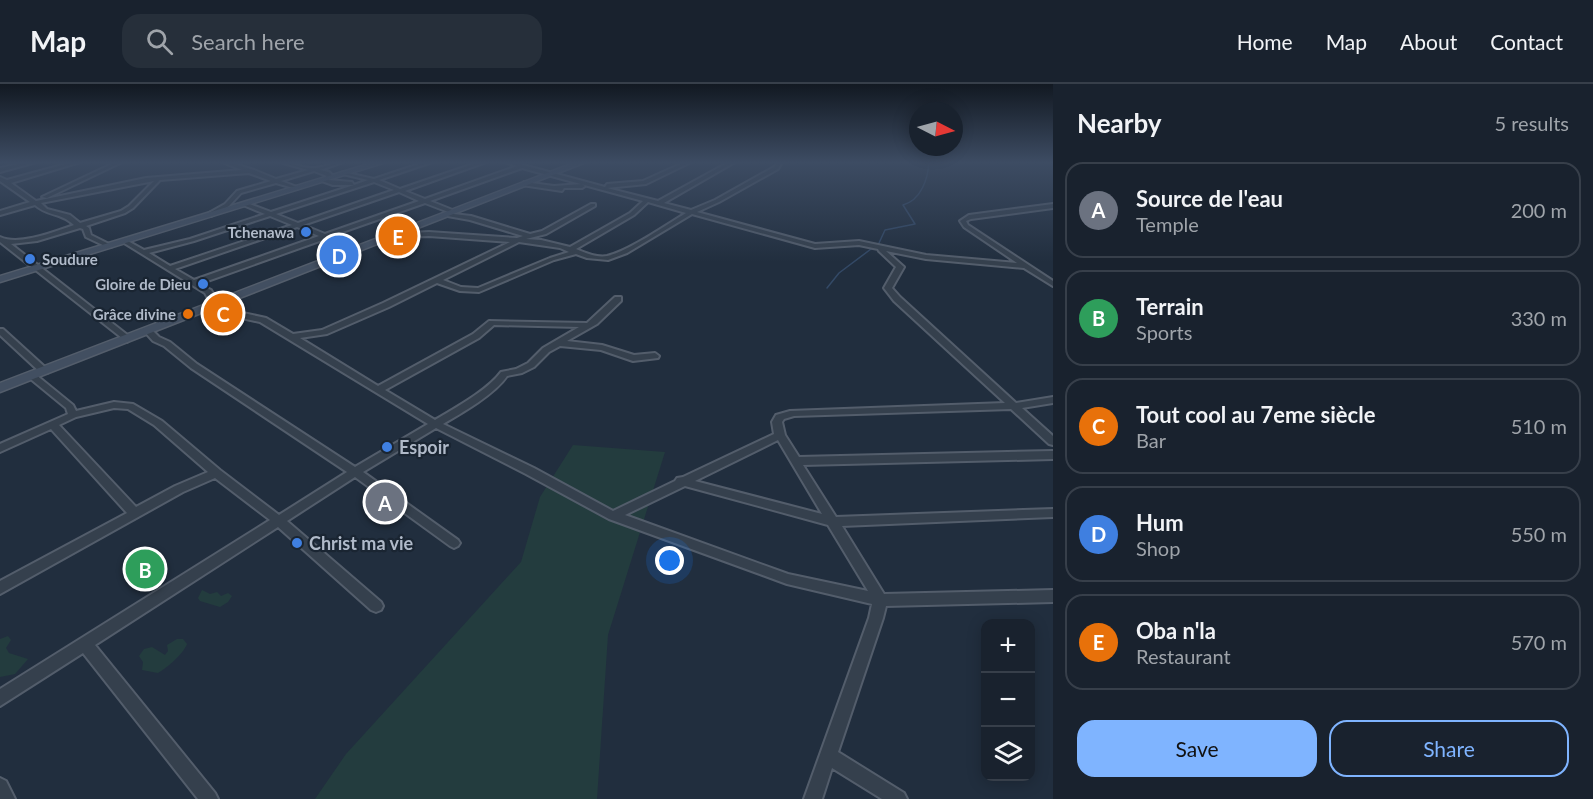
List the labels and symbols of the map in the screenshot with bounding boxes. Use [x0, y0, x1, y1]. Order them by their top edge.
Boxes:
north arrow [909, 102, 963, 156]
pin: E [378, 214, 418, 258]
place label: Tchenawa [228, 223, 294, 241]
marker: Tchenawa [299, 225, 313, 239]
pin: D [320, 232, 358, 278]
place label: Soudure [42, 250, 98, 268]
marker: Soudure [23, 252, 37, 266]
place label: Gloire de Dieu [95, 275, 191, 293]
marker: Gloire de Dieu [196, 277, 210, 291]
pin: C [204, 290, 242, 336]
place label: Grâce divine [93, 305, 176, 323]
marker: Grâce divine [181, 307, 195, 321]
place label: Espoir [399, 436, 449, 458]
marker: Espoir [380, 440, 394, 454]
pin: A [366, 480, 404, 524]
place label: Christ ma vie [309, 532, 414, 554]
marker: Christ ma vie [290, 536, 304, 550]
pin: B [126, 546, 164, 592]
your location [655, 546, 684, 575]

